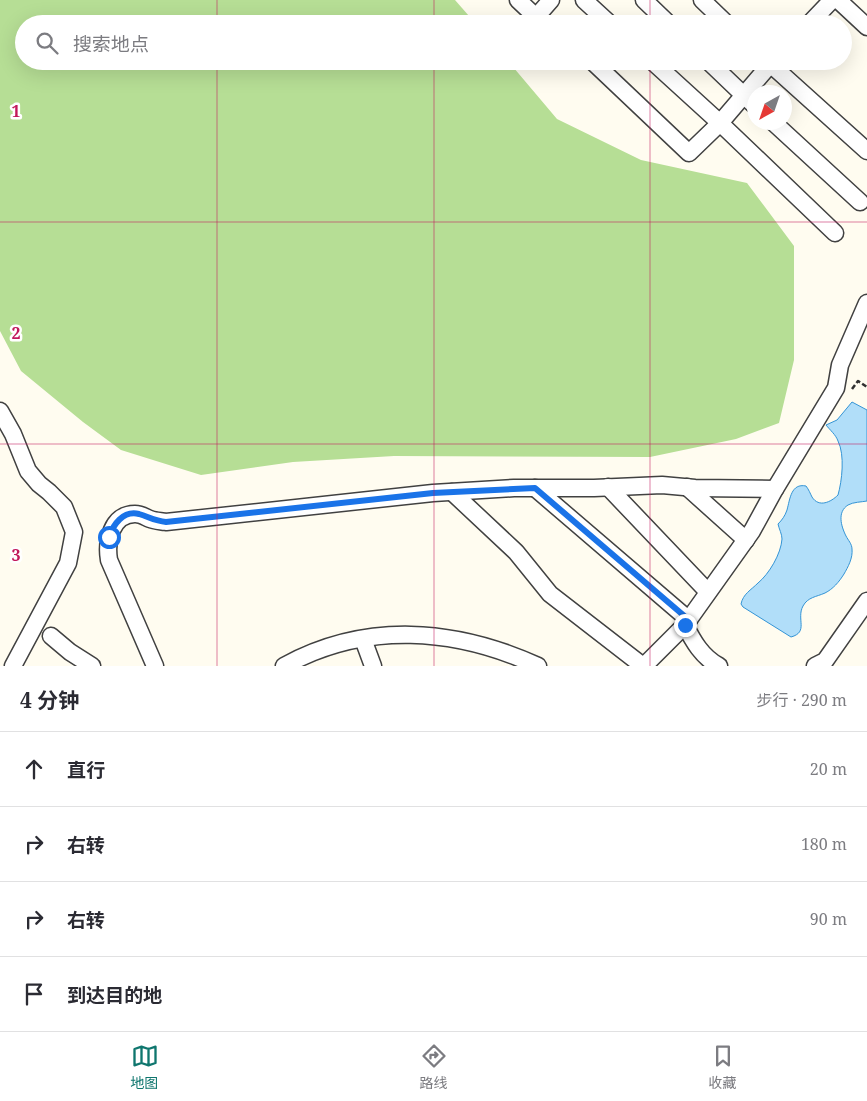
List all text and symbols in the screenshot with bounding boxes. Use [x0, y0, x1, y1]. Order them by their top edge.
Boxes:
search box [15, 15, 852, 70]
icon: search [33, 29, 61, 57]
text: 搜索地点 [73, 31, 149, 57]
north arrow [747, 85, 792, 130]
text: 1 [11, 100, 21, 122]
text: 2 [11, 322, 21, 344]
route start [98, 526, 121, 549]
text: 3 [11, 544, 21, 566]
route end [674, 614, 697, 637]
text: 4 分钟 [20, 686, 79, 714]
text: 步行 · 290 m [757, 689, 847, 711]
icon: ahead [20, 755, 48, 783]
text: 直行 [67, 757, 105, 783]
text: 20 m [810, 758, 847, 780]
icon: right [20, 830, 48, 858]
text: 右转 [67, 832, 105, 858]
text: 180 m [801, 833, 847, 855]
icon: right [20, 905, 48, 933]
text: 右转 [67, 907, 105, 933]
text: 90 m [810, 908, 847, 930]
icon: arrive [20, 980, 48, 1008]
text: 到达目的地 [67, 982, 162, 1008]
tab: 地图 [131, 1042, 159, 1092]
tab: 路线 [420, 1042, 448, 1092]
tab: 收藏 [709, 1042, 737, 1092]

